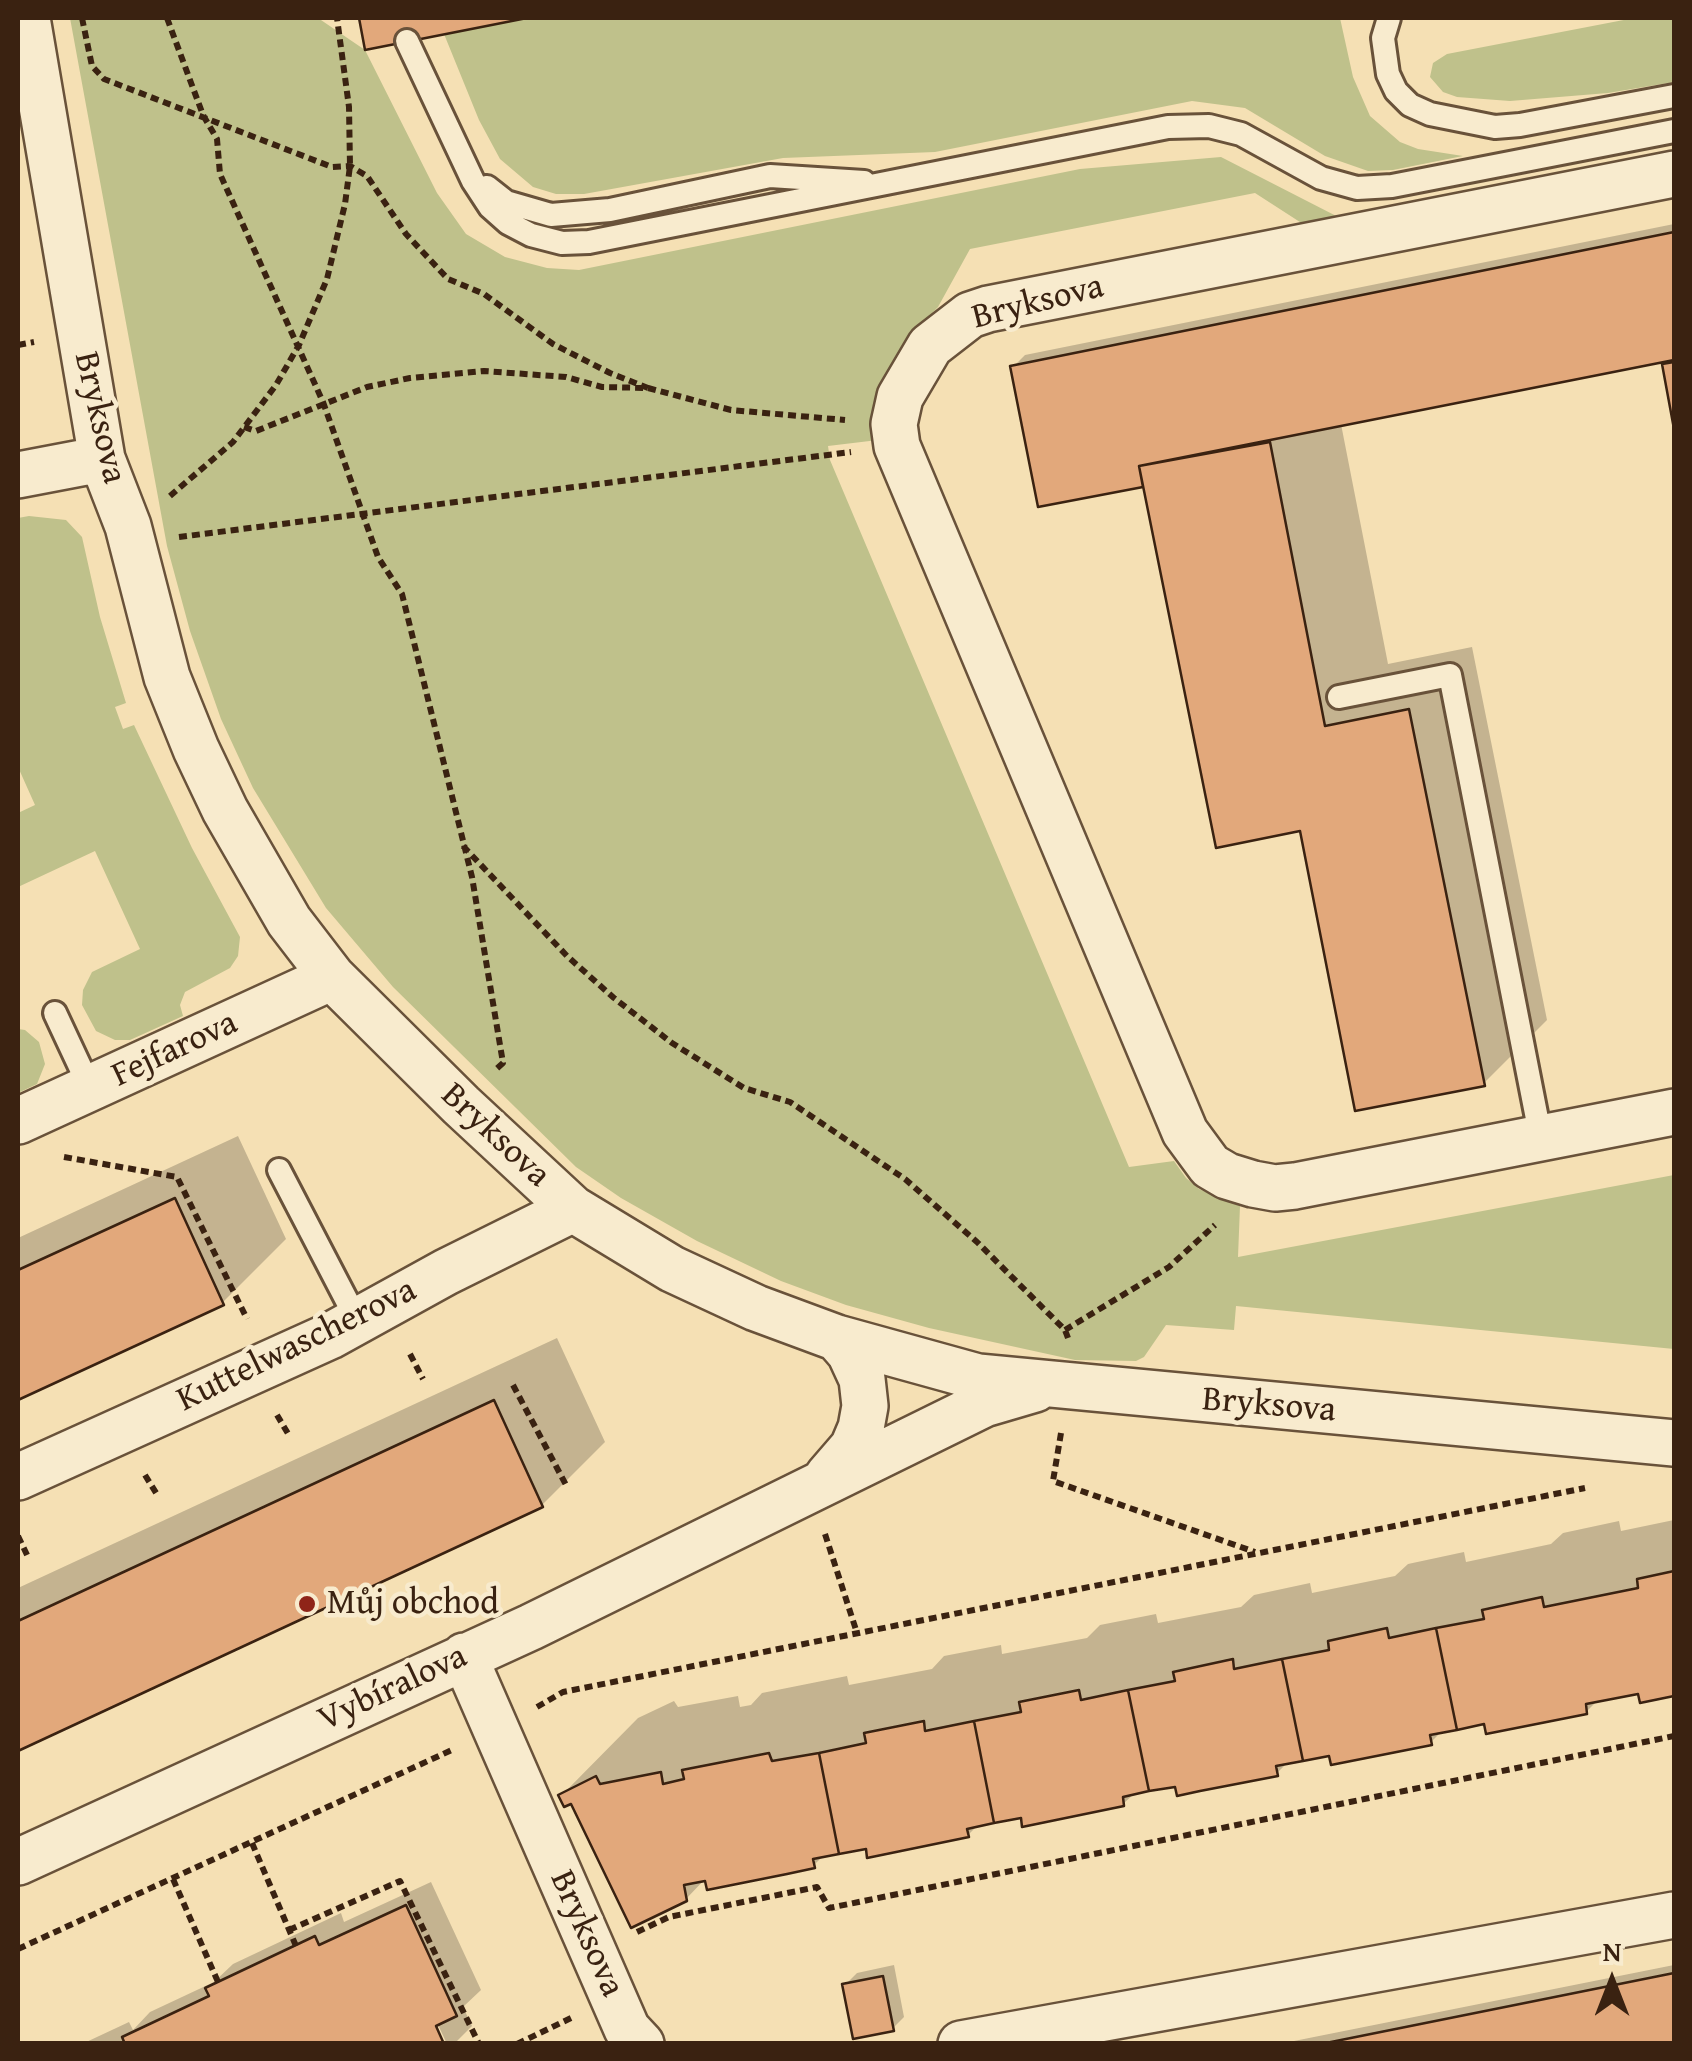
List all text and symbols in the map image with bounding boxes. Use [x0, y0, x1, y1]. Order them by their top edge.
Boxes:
street label: Bryksova [968, 266, 1108, 340]
street label: Bryksova [63, 348, 135, 488]
street label: Fejfarova [106, 1003, 244, 1097]
street label: Bryksova [432, 1075, 558, 1197]
street label: Kuttelwascherova [171, 1270, 423, 1422]
street label: Bryksova [1201, 1379, 1337, 1433]
place label: Můj obchod [327, 1583, 499, 1625]
marker: Můj obchod [296, 1593, 318, 1615]
street label: Vybíralova [312, 1636, 474, 1742]
street label: Bryksova [540, 1864, 632, 2004]
text: N [1603, 1930, 1621, 1971]
north arrow [1562, 1931, 1662, 2031]

